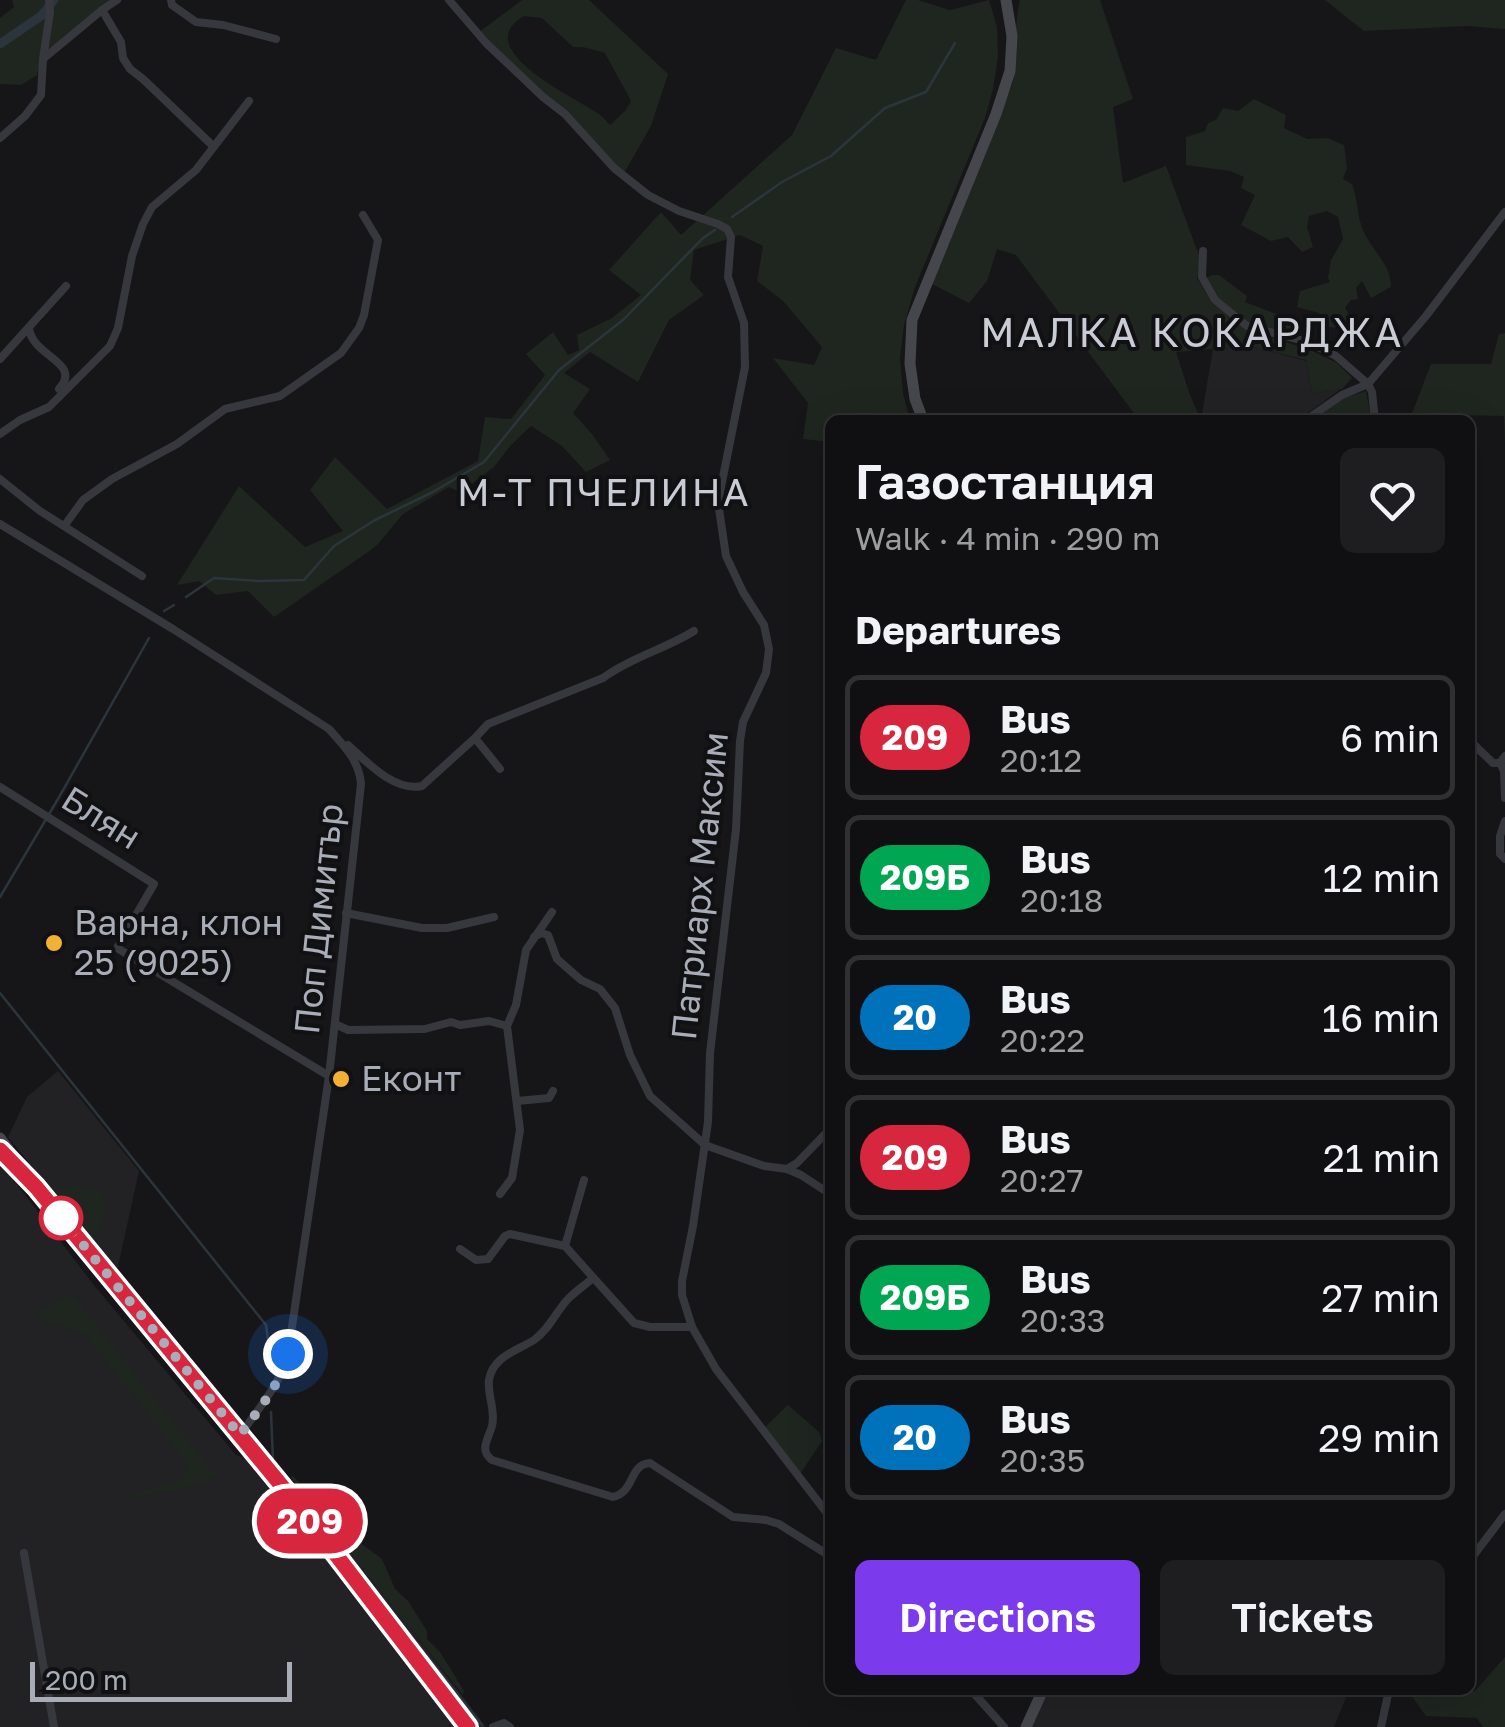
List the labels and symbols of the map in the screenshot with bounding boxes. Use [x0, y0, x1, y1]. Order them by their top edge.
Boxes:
district label: МАЛКА КОКАРДЖА [980, 308, 1404, 356]
district label: М-Т ПЧЕЛИНА [457, 469, 751, 514]
street label: Патриарх Максим [662, 730, 736, 1042]
street label: Блян [54, 777, 149, 857]
street label: Поп Димитър [285, 802, 351, 1036]
place label: Варна, клон 25 (9025) [74, 901, 283, 983]
marker: Варна, клон 25 (9025) [43, 932, 65, 954]
place label: Еконт [361, 1057, 461, 1099]
marker: Еконт [330, 1068, 352, 1090]
unlabelled marker [40, 1197, 82, 1239]
your location [263, 1329, 313, 1379]
line badge: 209 [252, 1488, 368, 1554]
scale bar [30, 1657, 292, 1702]

